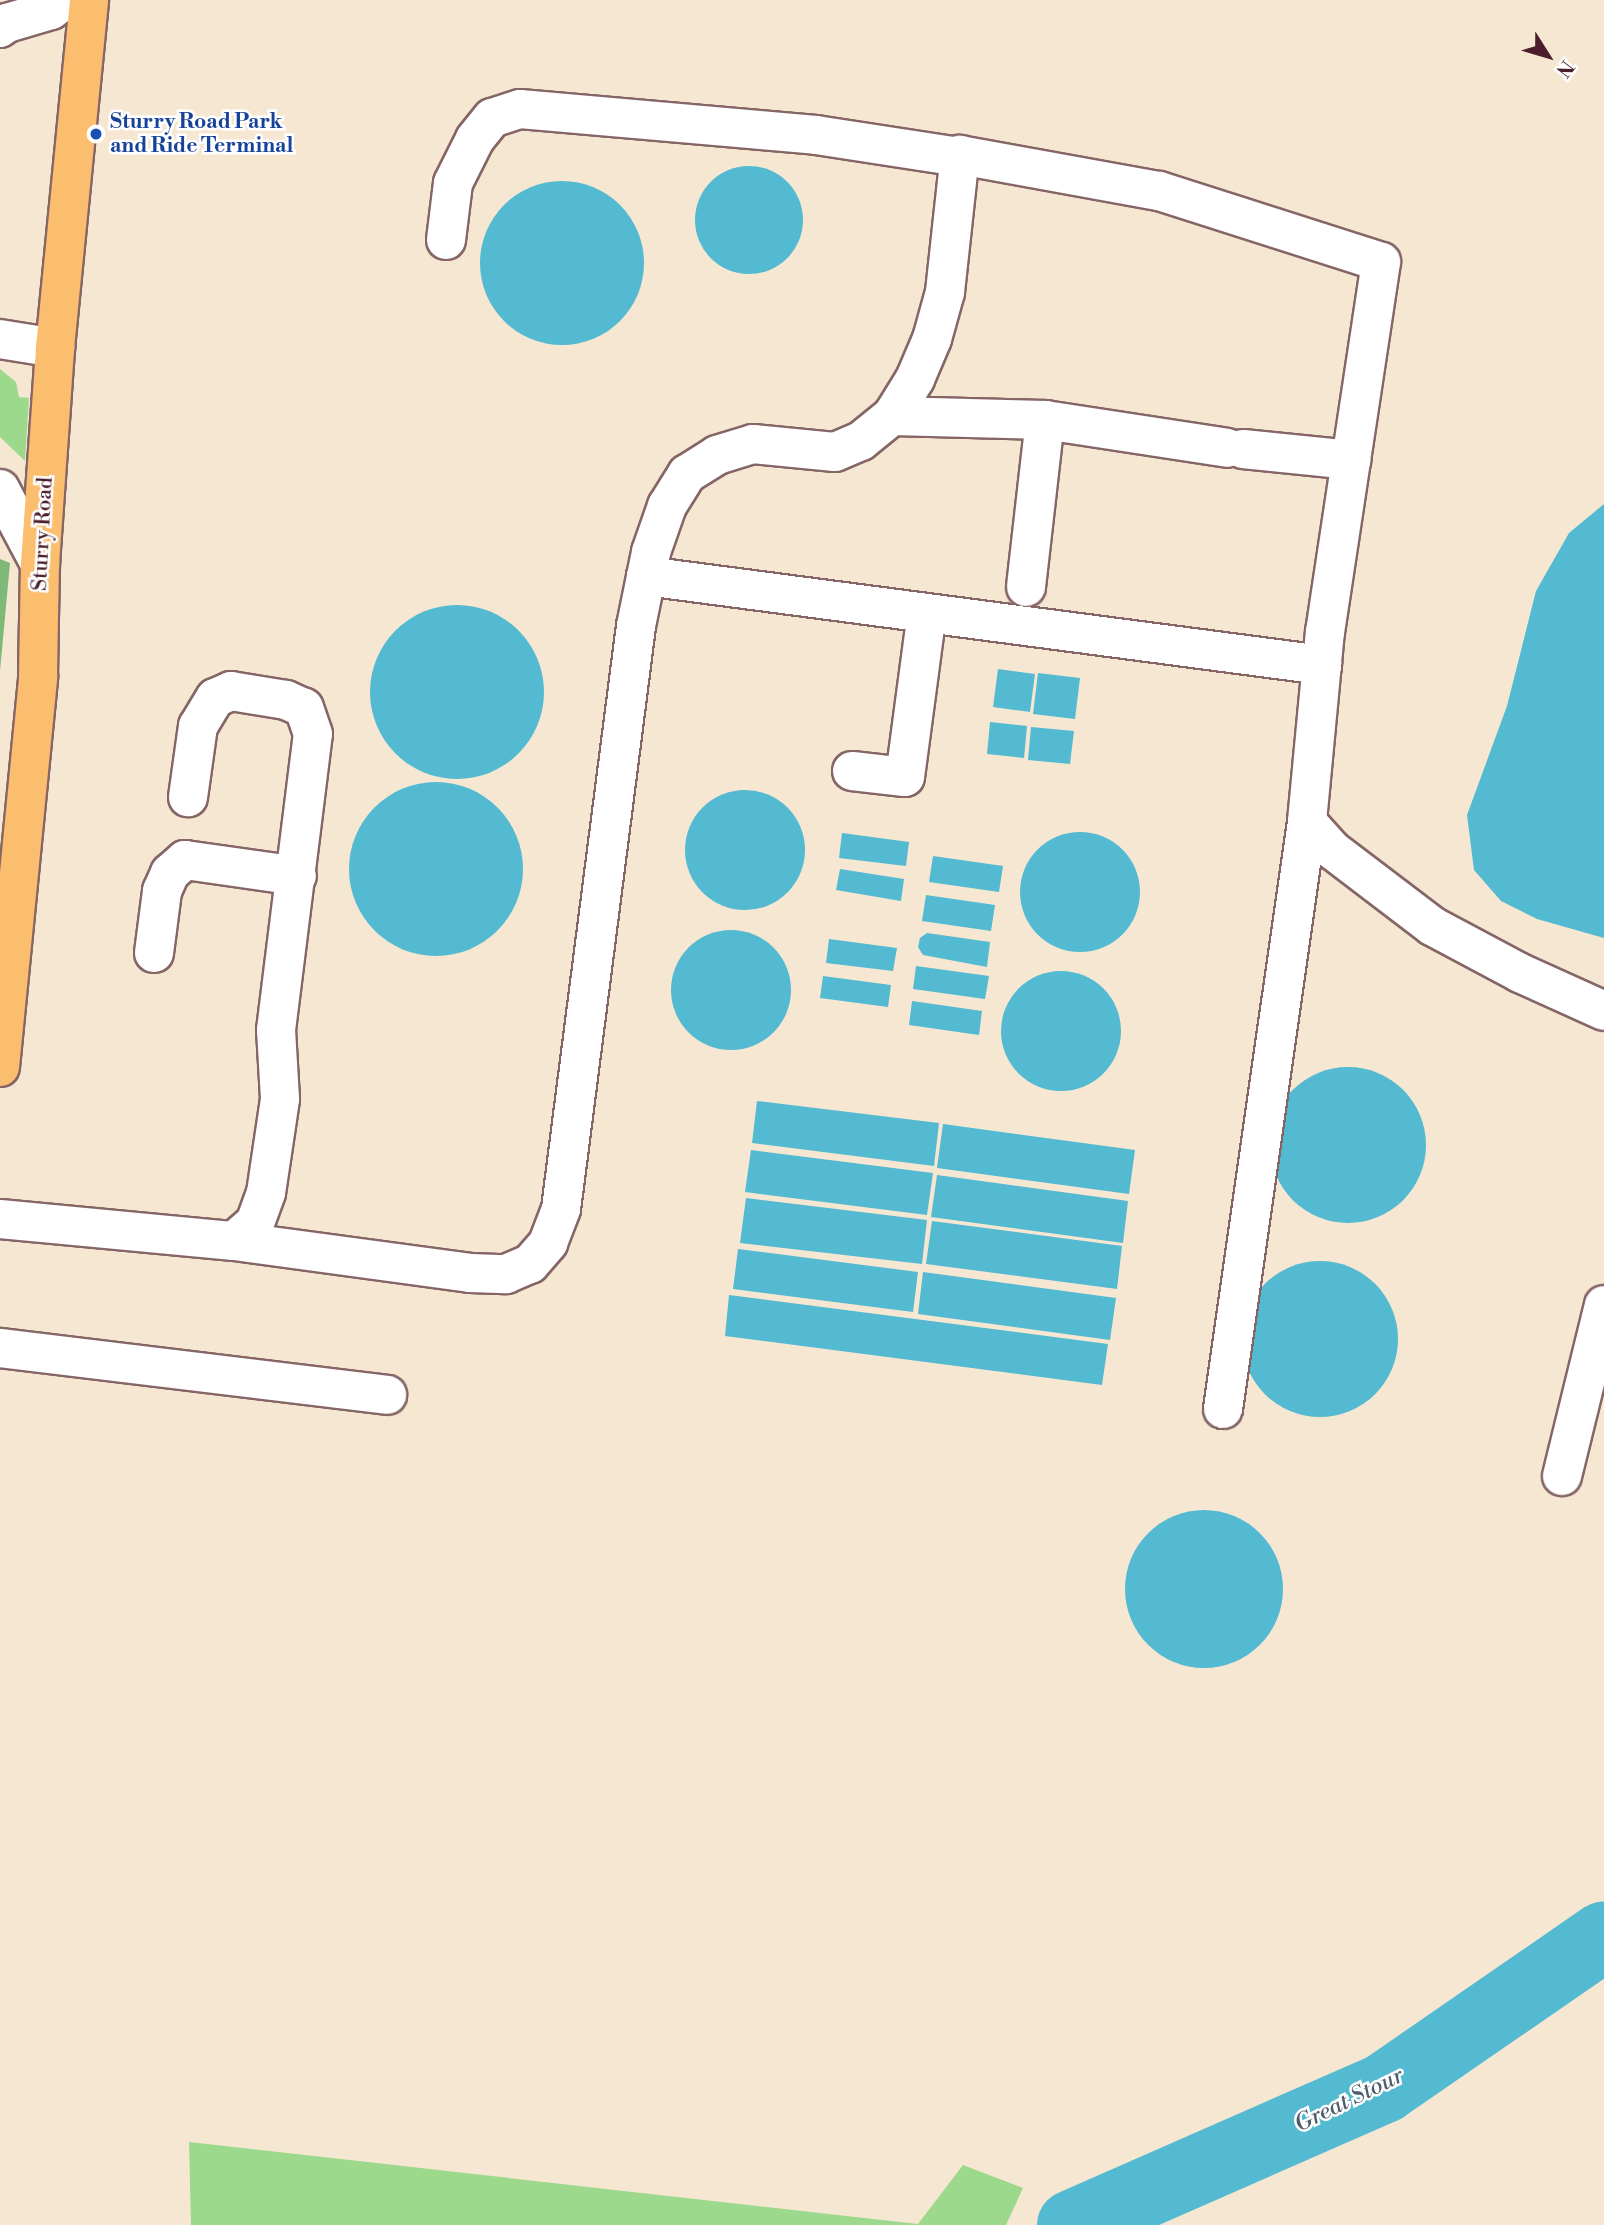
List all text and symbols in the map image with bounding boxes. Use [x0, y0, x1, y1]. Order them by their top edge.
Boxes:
north arrow [1513, 21, 1583, 91]
text: N [1551, 55, 1579, 82]
place label: Sturry Road Park and Ride Terminal [110, 109, 293, 159]
marker: Sturry Road Park and Ride Terminal [88, 126, 104, 142]
street label: Sturry Road [27, 476, 59, 592]
water label: Great Stour [1290, 2062, 1408, 2138]

